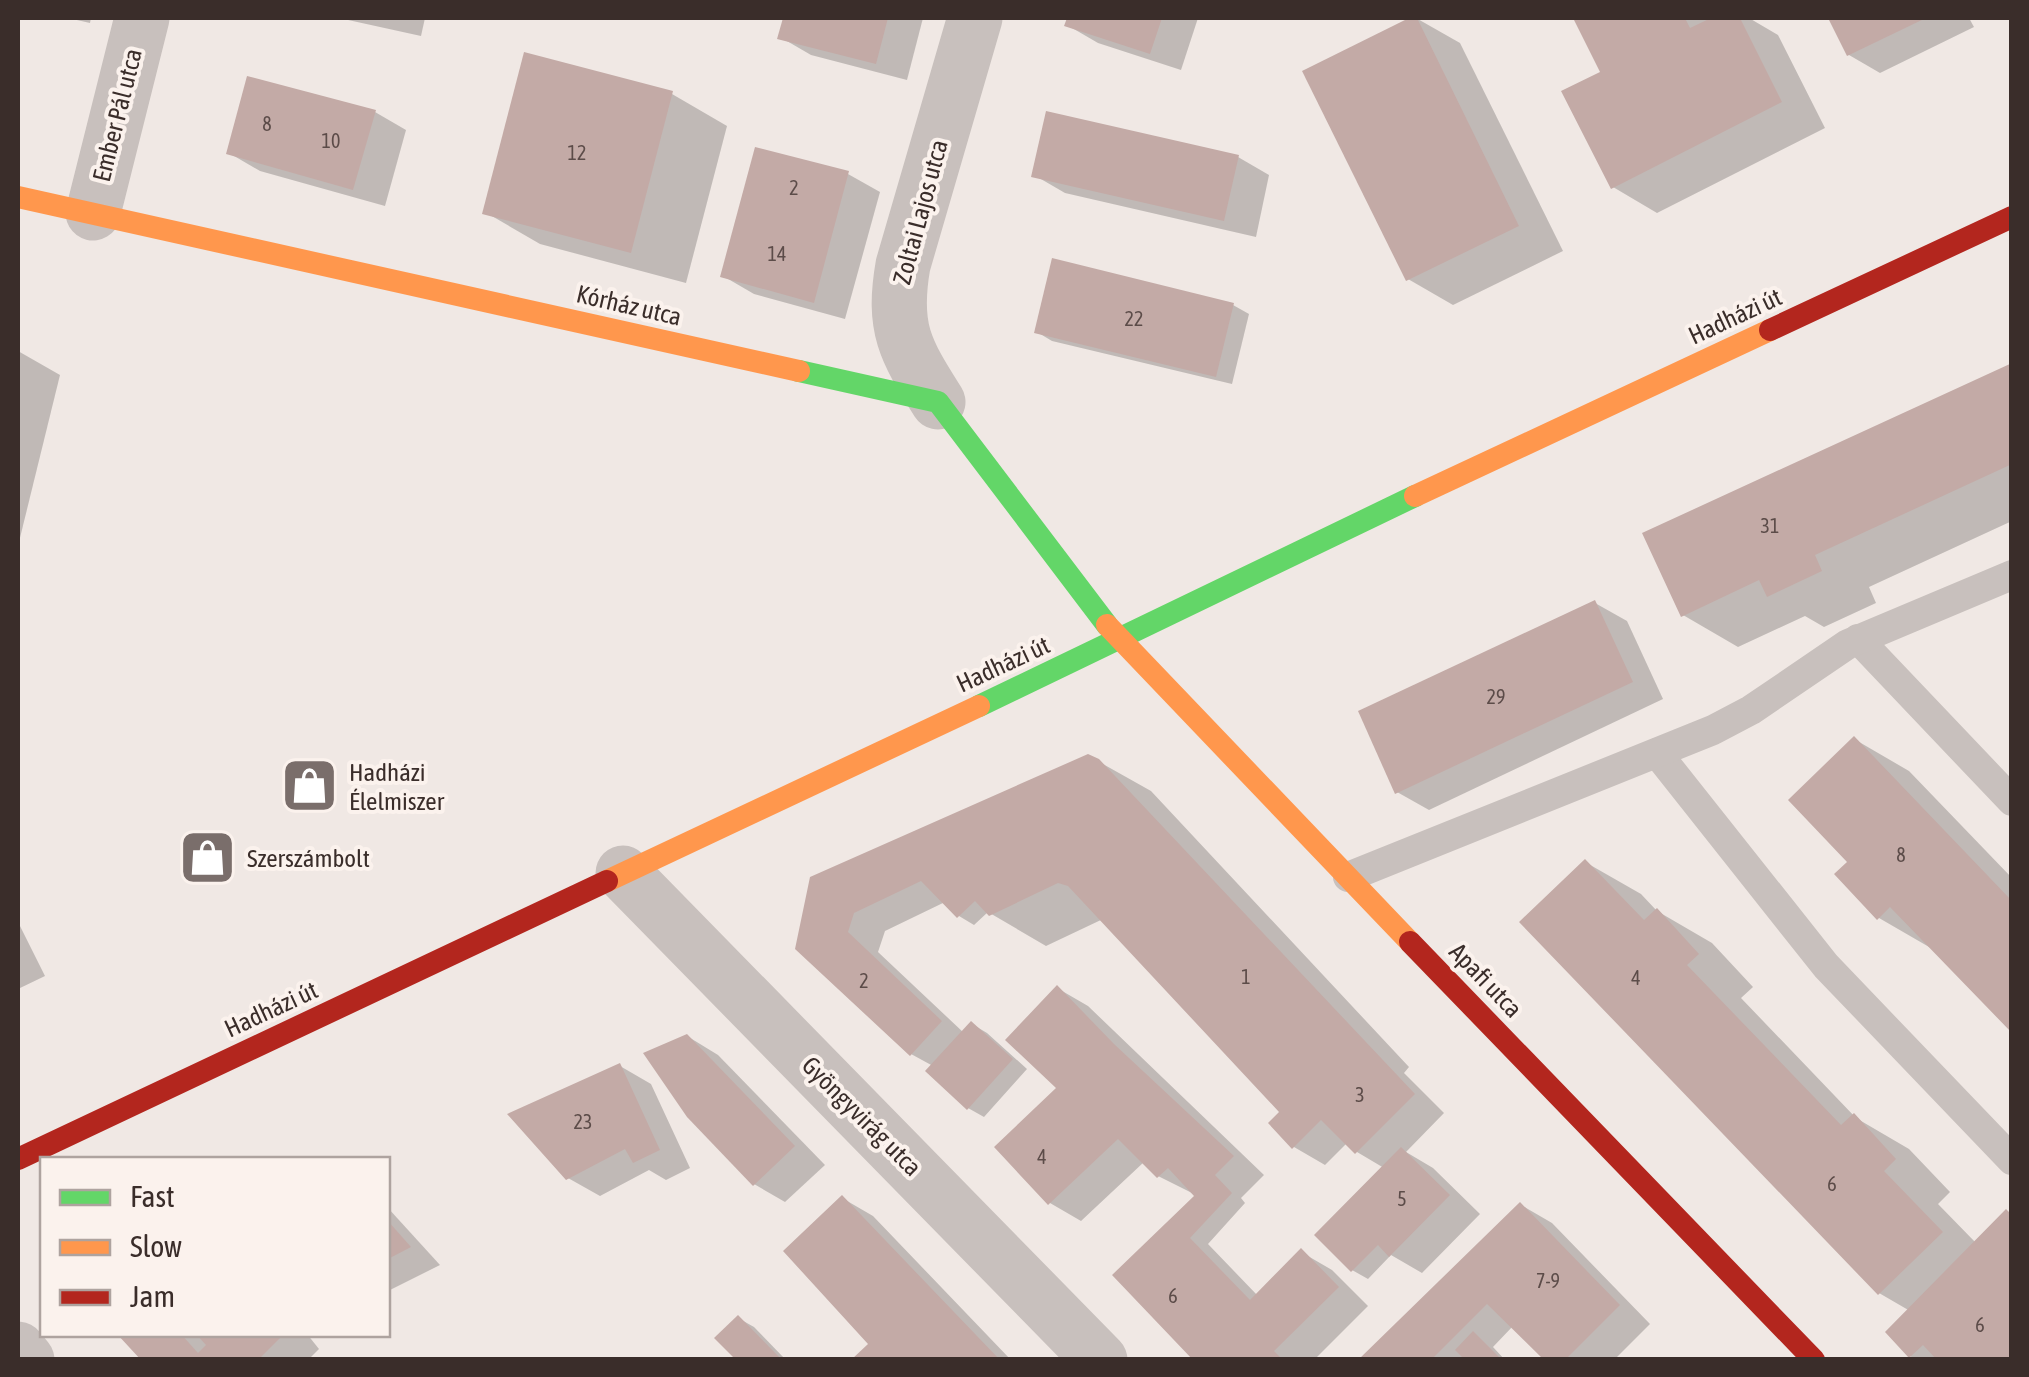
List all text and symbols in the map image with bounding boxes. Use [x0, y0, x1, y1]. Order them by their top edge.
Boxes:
street label: Ember Pál utca [87, 46, 147, 184]
house number: 8 [262, 112, 272, 135]
house number: 10 [322, 129, 340, 152]
street label: Zoltai Lajos utca [887, 137, 953, 287]
house number: 12 [568, 141, 586, 164]
house number: 2 [789, 176, 799, 199]
house number: 14 [768, 242, 786, 265]
street label: Kórház utca [574, 279, 684, 331]
street label: Hadházi út [1684, 282, 1786, 350]
house number: 22 [1125, 307, 1143, 330]
house number: 31 [1761, 514, 1779, 537]
street label: Hadházi út [952, 630, 1054, 698]
house number: 29 [1487, 685, 1505, 708]
shop icon: Hadházi Élelmiszer [280, 756, 340, 816]
place label: Hadházi Élelmiszer [349, 758, 445, 815]
shop icon: Szerszámbolt [178, 828, 238, 888]
house number: 8 [1896, 843, 1906, 866]
place label: Szerszámbolt [247, 844, 370, 872]
street label: Apafi utca [1444, 937, 1528, 1023]
house number: 1 [1241, 965, 1251, 988]
house number: 4 [1631, 966, 1641, 989]
house number: 2 [859, 969, 869, 992]
street label: Hadházi út [220, 975, 322, 1043]
street label: Gyöngyvirág utca [797, 1051, 927, 1181]
house number: 3 [1355, 1083, 1365, 1106]
house number: 23 [574, 1110, 592, 1133]
house number: 4 [1037, 1145, 1047, 1168]
legend [40, 1157, 390, 1337]
house number: 6 [1827, 1172, 1837, 1195]
text: Fast [130, 1179, 175, 1213]
house number: 5 [1397, 1187, 1407, 1210]
text: Slow [130, 1229, 182, 1263]
house number: 7-9 [1536, 1269, 1560, 1292]
text: Jam [130, 1279, 175, 1313]
house number: 6 [1168, 1284, 1178, 1307]
house number: 6 [1975, 1313, 1985, 1336]

